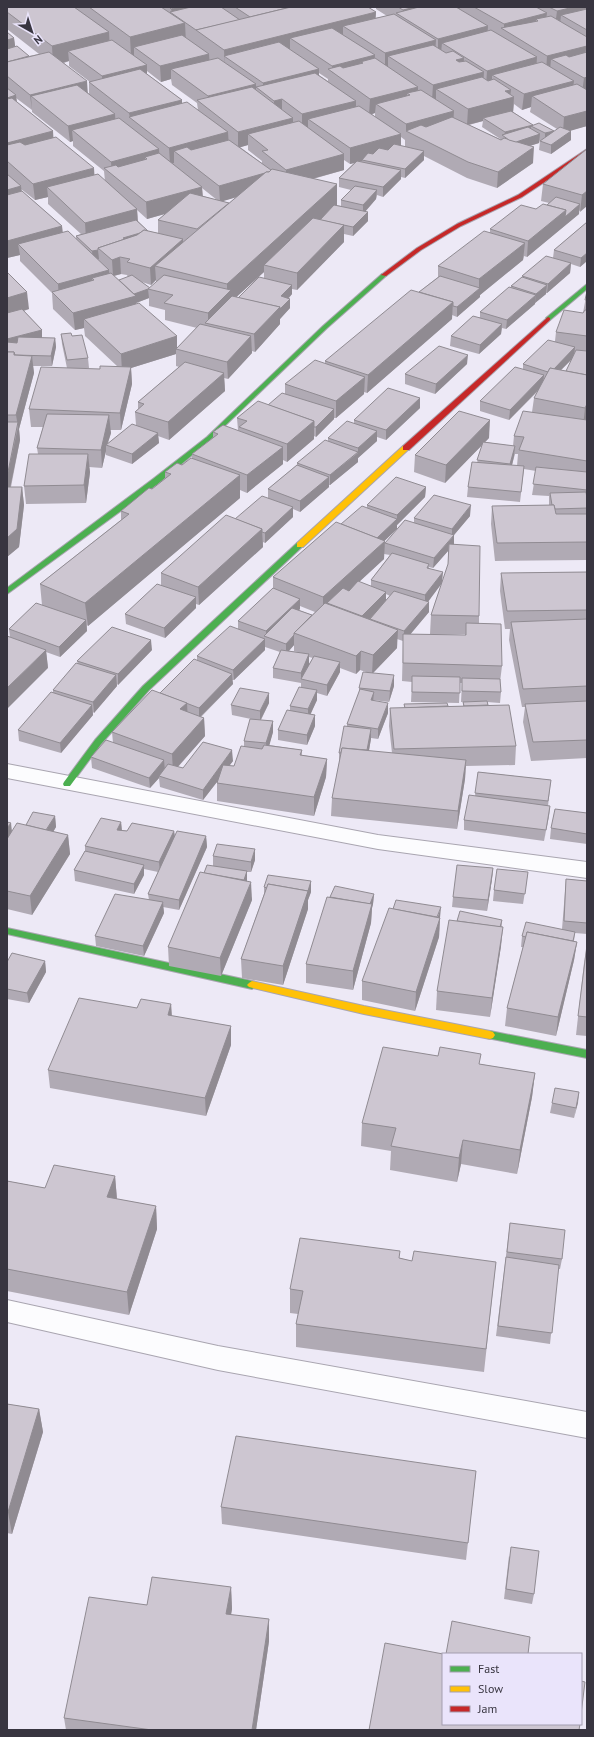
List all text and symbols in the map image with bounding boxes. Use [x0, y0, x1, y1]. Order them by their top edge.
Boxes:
north arrow [12, 12, 52, 52]
text: N [31, 32, 46, 47]
legend [442, 1653, 582, 1725]
text: Fast [478, 1661, 499, 1676]
text: Slow [478, 1681, 503, 1696]
text: Jam [477, 1701, 497, 1716]

